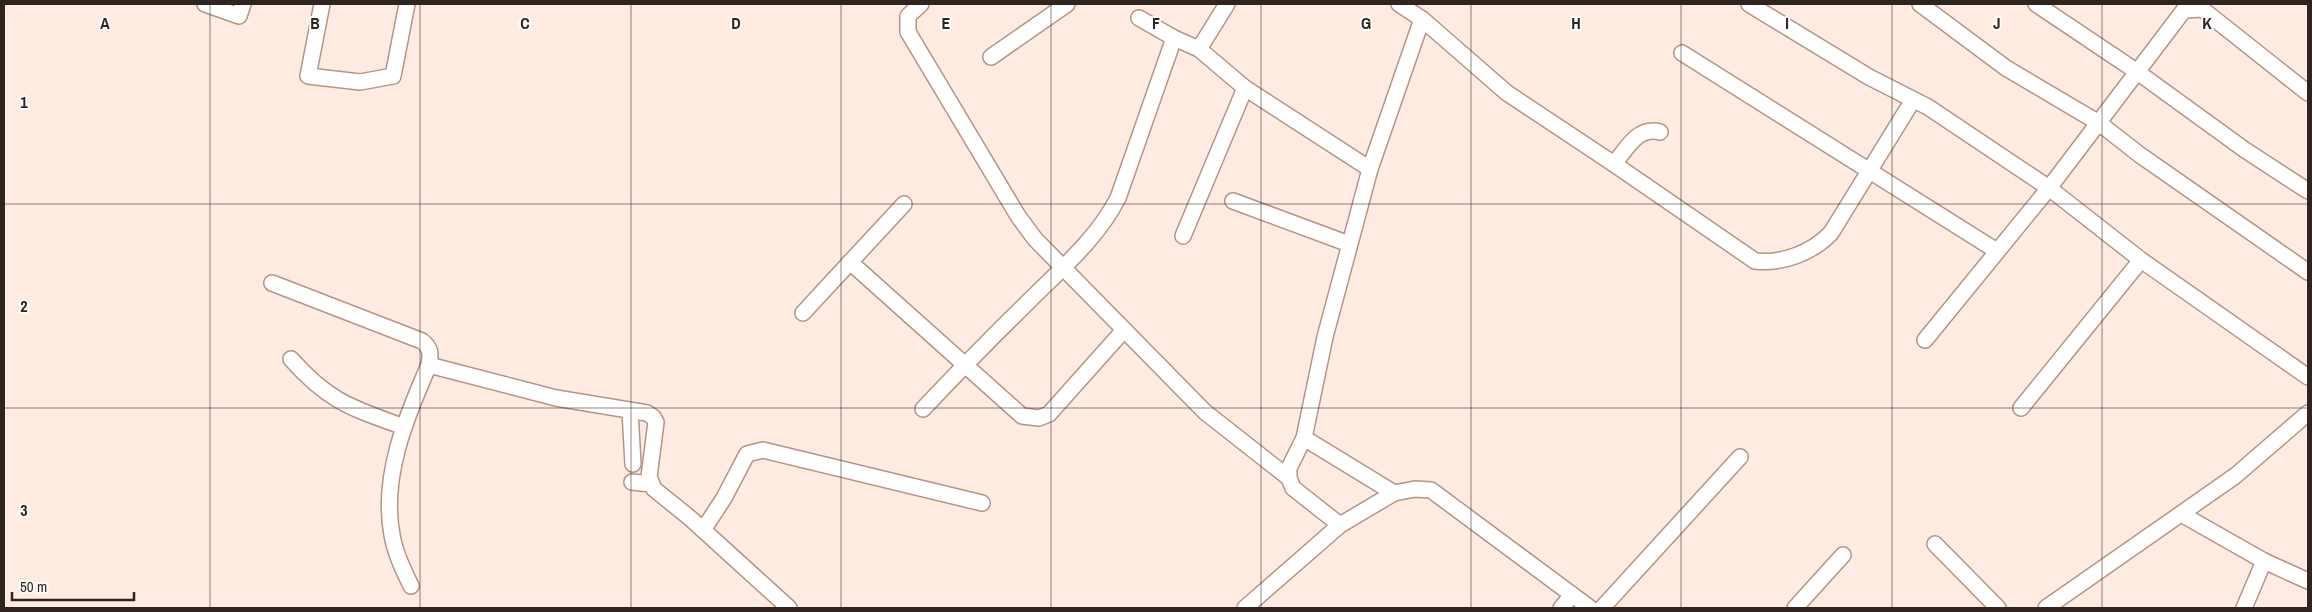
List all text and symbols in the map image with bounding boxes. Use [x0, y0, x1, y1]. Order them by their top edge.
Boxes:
text: A [100, 12, 110, 34]
text: B [310, 12, 320, 34]
text: C [520, 12, 530, 34]
text: D [731, 12, 741, 34]
text: E [942, 12, 951, 34]
text: F [1152, 12, 1160, 34]
text: G [1361, 12, 1371, 34]
text: H [1571, 12, 1581, 34]
text: I [1785, 12, 1789, 34]
text: J [1993, 12, 2001, 34]
text: K [2202, 12, 2212, 34]
text: 1 [20, 91, 28, 113]
text: 2 [20, 295, 28, 317]
text: 3 [20, 499, 28, 521]
scale bar [12, 570, 135, 602]
text: 50 m [20, 576, 47, 597]

